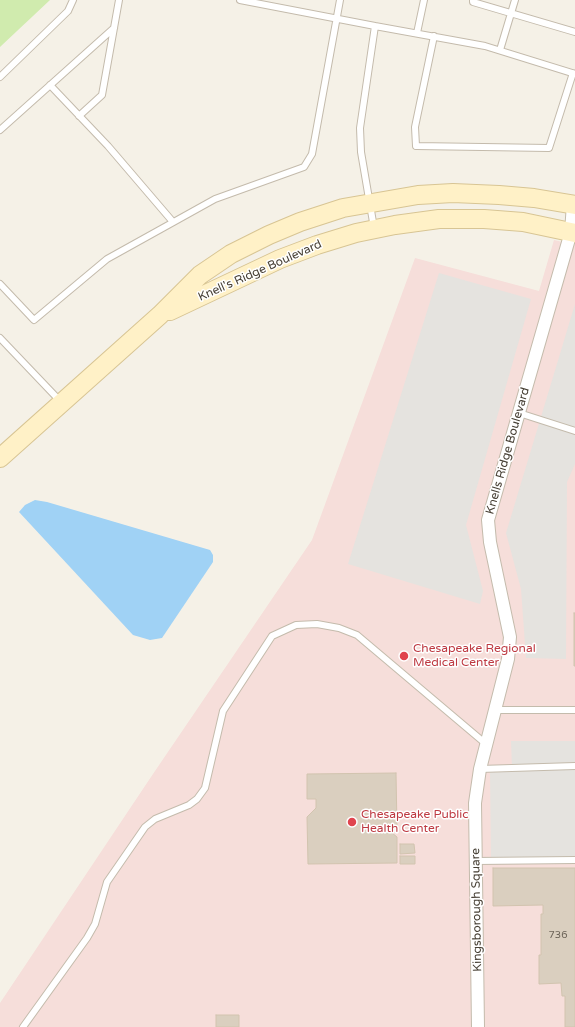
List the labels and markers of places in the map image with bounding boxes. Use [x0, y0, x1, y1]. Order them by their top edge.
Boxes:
place label: Chesapeake Regional Medical Center [413, 642, 536, 670]
marker: Chesapeake Regional Medical Center [398, 650, 410, 662]
place label: Chesapeake Public Health Center [361, 808, 469, 836]
marker: Chesapeake Public Health Center [346, 816, 358, 828]

